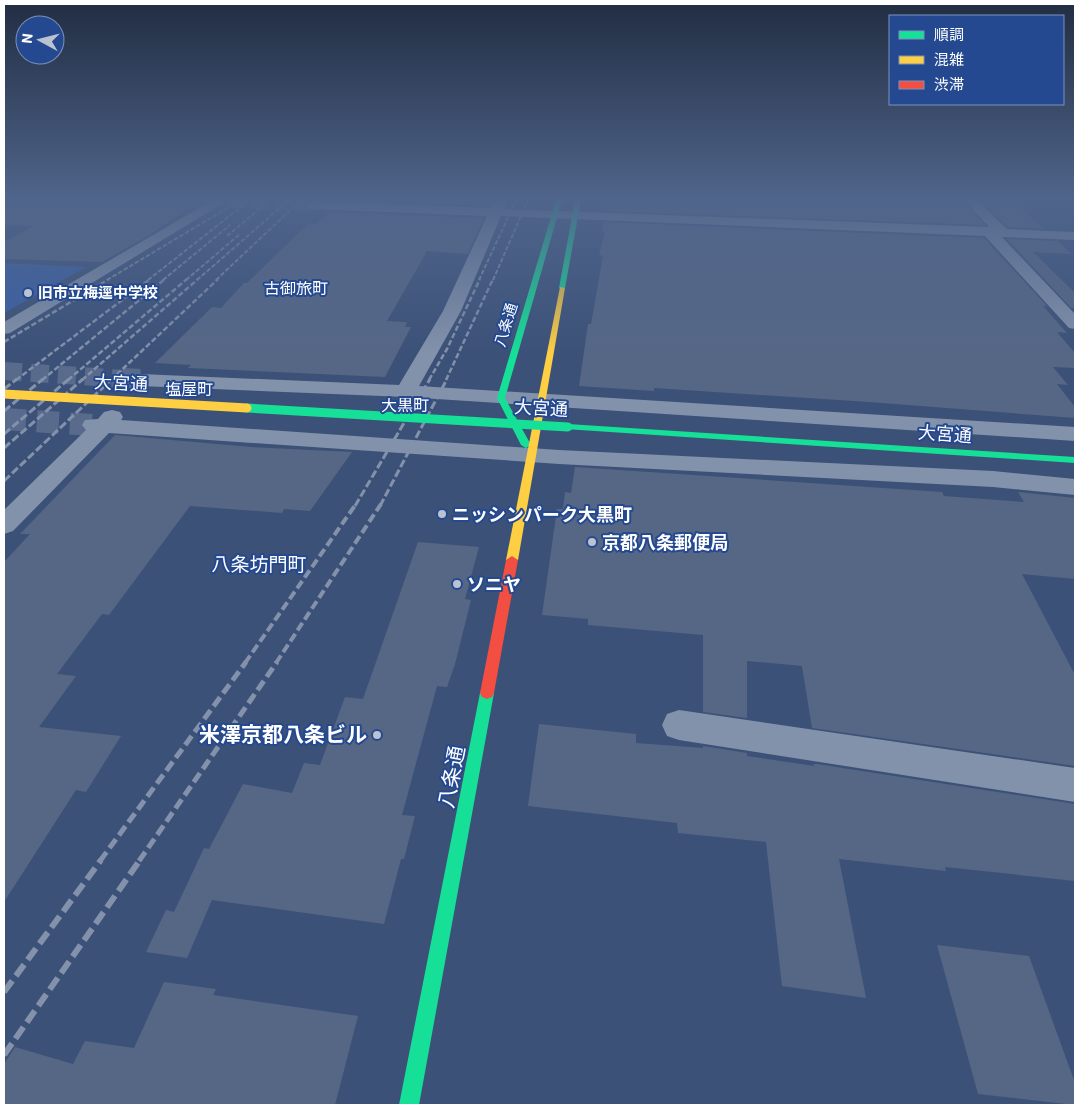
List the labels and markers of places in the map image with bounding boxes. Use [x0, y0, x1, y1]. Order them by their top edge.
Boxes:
place label: 旧市立梅逕中学校 [38, 284, 158, 302]
marker: 旧市立梅逕中学校 [22, 287, 34, 299]
place label: ニッシンパーク大黒町 [452, 504, 632, 525]
marker: ニッシンパーク大黒町 [436, 508, 448, 520]
place label: 京都八条郵便局 [602, 532, 728, 553]
marker: 京都八条郵便局 [586, 536, 598, 548]
place label: ソニヤ [467, 574, 521, 595]
marker: ソニヤ [451, 578, 463, 590]
place label: 米澤京都八条ビル [199, 723, 367, 747]
marker: 米澤京都八条ビル [371, 729, 383, 741]

